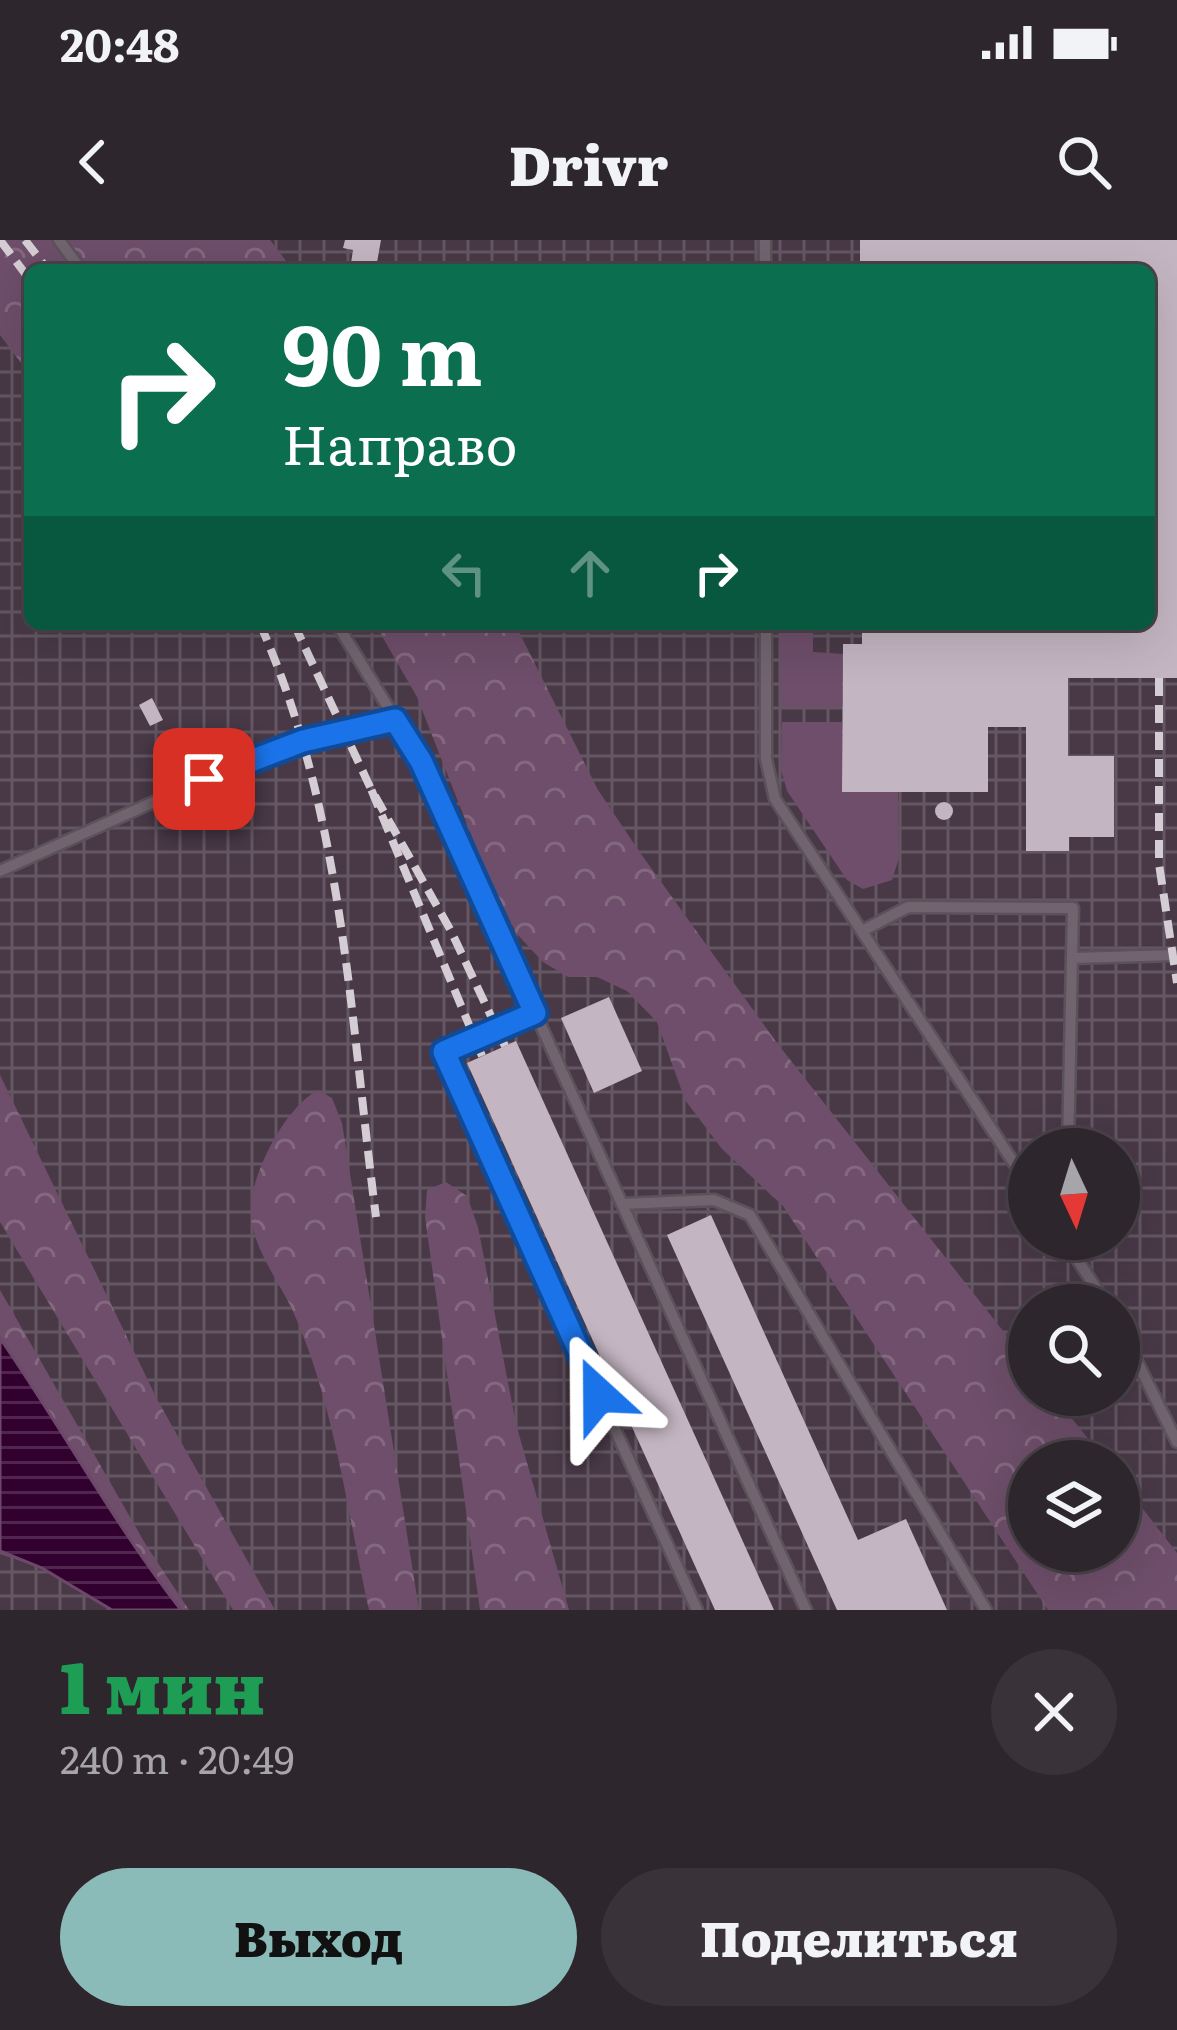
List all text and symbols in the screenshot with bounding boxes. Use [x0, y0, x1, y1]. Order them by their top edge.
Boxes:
text: 20:48 [60, 9, 180, 76]
text: Drivr [509, 122, 668, 203]
icon: back [60, 129, 126, 195]
icon: search [1051, 129, 1117, 195]
text: 90 m [282, 287, 483, 412]
icon: right [84, 312, 240, 468]
text: Направо [282, 401, 517, 482]
icon: left [431, 540, 497, 606]
icon: ahead [557, 540, 623, 606]
icon: right [683, 540, 749, 606]
pin [153, 728, 255, 830]
icon: arrive [171, 746, 237, 812]
north arrow [1008, 1128, 1140, 1260]
map controls [1008, 1128, 1140, 1572]
button: search [1008, 1284, 1140, 1416]
position arrow [536, 1332, 662, 1458]
button: layers [1008, 1440, 1140, 1572]
text: 1 мин [60, 1629, 265, 1736]
button: close [991, 1649, 1117, 1775]
text: 240 m · 20:49 [60, 1728, 294, 1786]
button: Выход [60, 1868, 577, 2006]
button: Поделиться [601, 1868, 1117, 2006]

